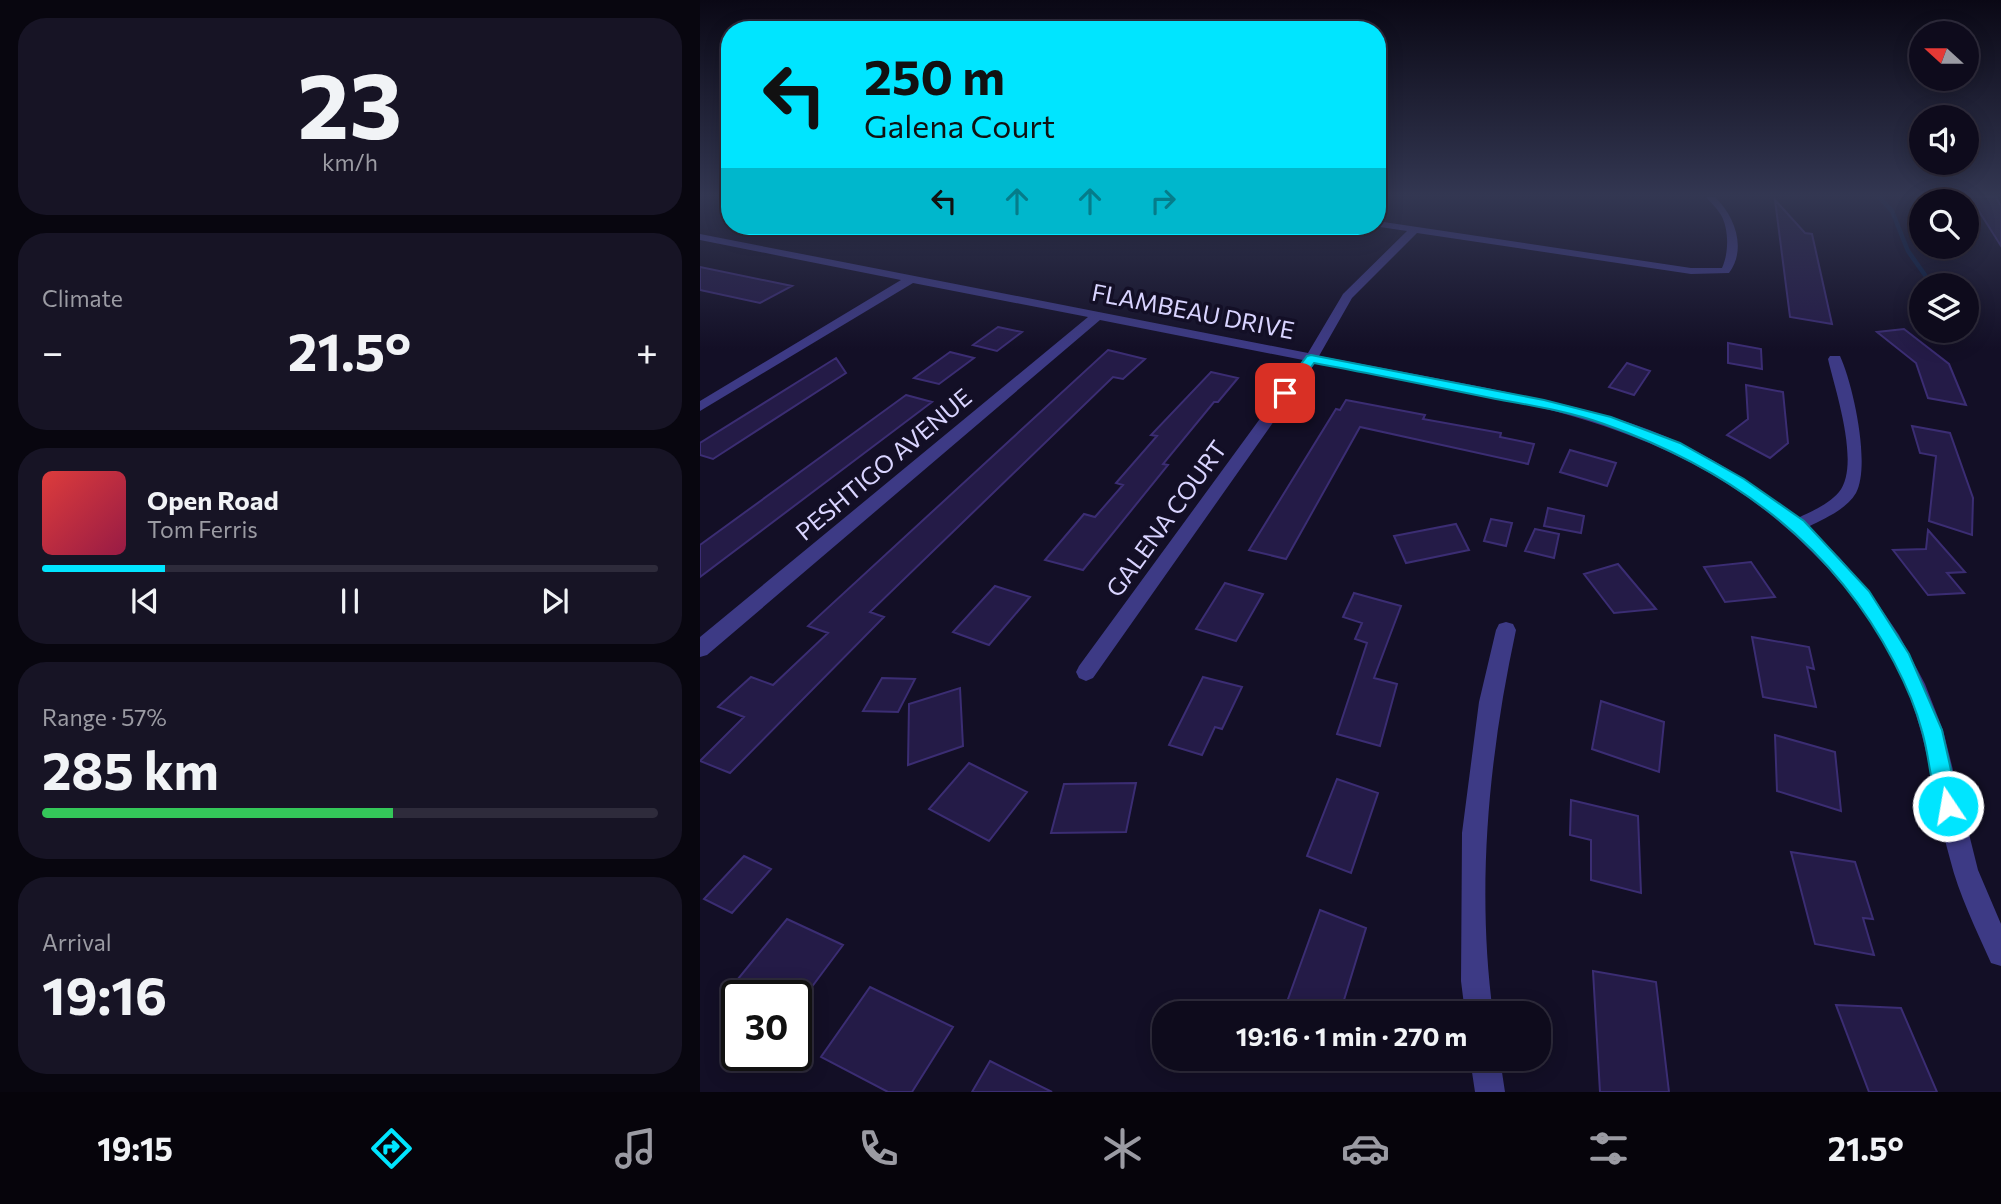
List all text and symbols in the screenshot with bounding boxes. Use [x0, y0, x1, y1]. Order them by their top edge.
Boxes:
north arrow [1909, 21, 1979, 91]
map controls [1909, 21, 1979, 343]
text: 250 m [864, 45, 1005, 105]
text: 23 [298, 46, 402, 158]
icon: left [749, 49, 840, 140]
text: Galena Court [864, 105, 1055, 145]
button: sound [1909, 105, 1979, 175]
text: km/h [322, 148, 378, 176]
icon: left [925, 182, 963, 220]
icon: ahead [998, 182, 1036, 220]
icon: ahead [1071, 182, 1109, 220]
icon: right [1144, 182, 1182, 220]
button: search [1909, 189, 1979, 259]
button: layers [1909, 273, 1979, 343]
street label: FLAMBEAU DRIVE [1089, 277, 1297, 344]
text: Climate [42, 284, 123, 312]
text: 21.5° [288, 318, 411, 382]
text: − [42, 327, 64, 374]
text: + [636, 327, 658, 374]
pin [1255, 363, 1315, 423]
icon: arrive [1266, 374, 1304, 412]
street label: PESHTIGO AVENUE [789, 382, 977, 546]
street label: GALENA COURT [1099, 434, 1232, 602]
text: Open Road [147, 484, 279, 515]
text: Tom Ferris [147, 515, 258, 543]
icon: previous [126, 582, 164, 620]
icon: pause [331, 582, 369, 620]
icon: next [536, 582, 574, 620]
text: Range · 57% [42, 703, 167, 731]
text: 285 km [42, 737, 219, 801]
position arrow [1911, 769, 1985, 843]
text: Arrival [42, 928, 112, 956]
text: 19:16 [42, 962, 167, 1026]
speed limit sign: 30 [721, 980, 812, 1071]
text: 19:16 · 1 min · 270 m [1236, 1020, 1467, 1051]
icon: directions [367, 1124, 416, 1173]
icon: music [611, 1124, 660, 1173]
icon: phone [854, 1124, 903, 1173]
icon: climate [1098, 1124, 1147, 1173]
icon: car [1341, 1124, 1390, 1173]
icon: filters [1584, 1124, 1633, 1173]
text: 19:15 [97, 1128, 173, 1168]
text: 21.5° [1828, 1128, 1904, 1168]

